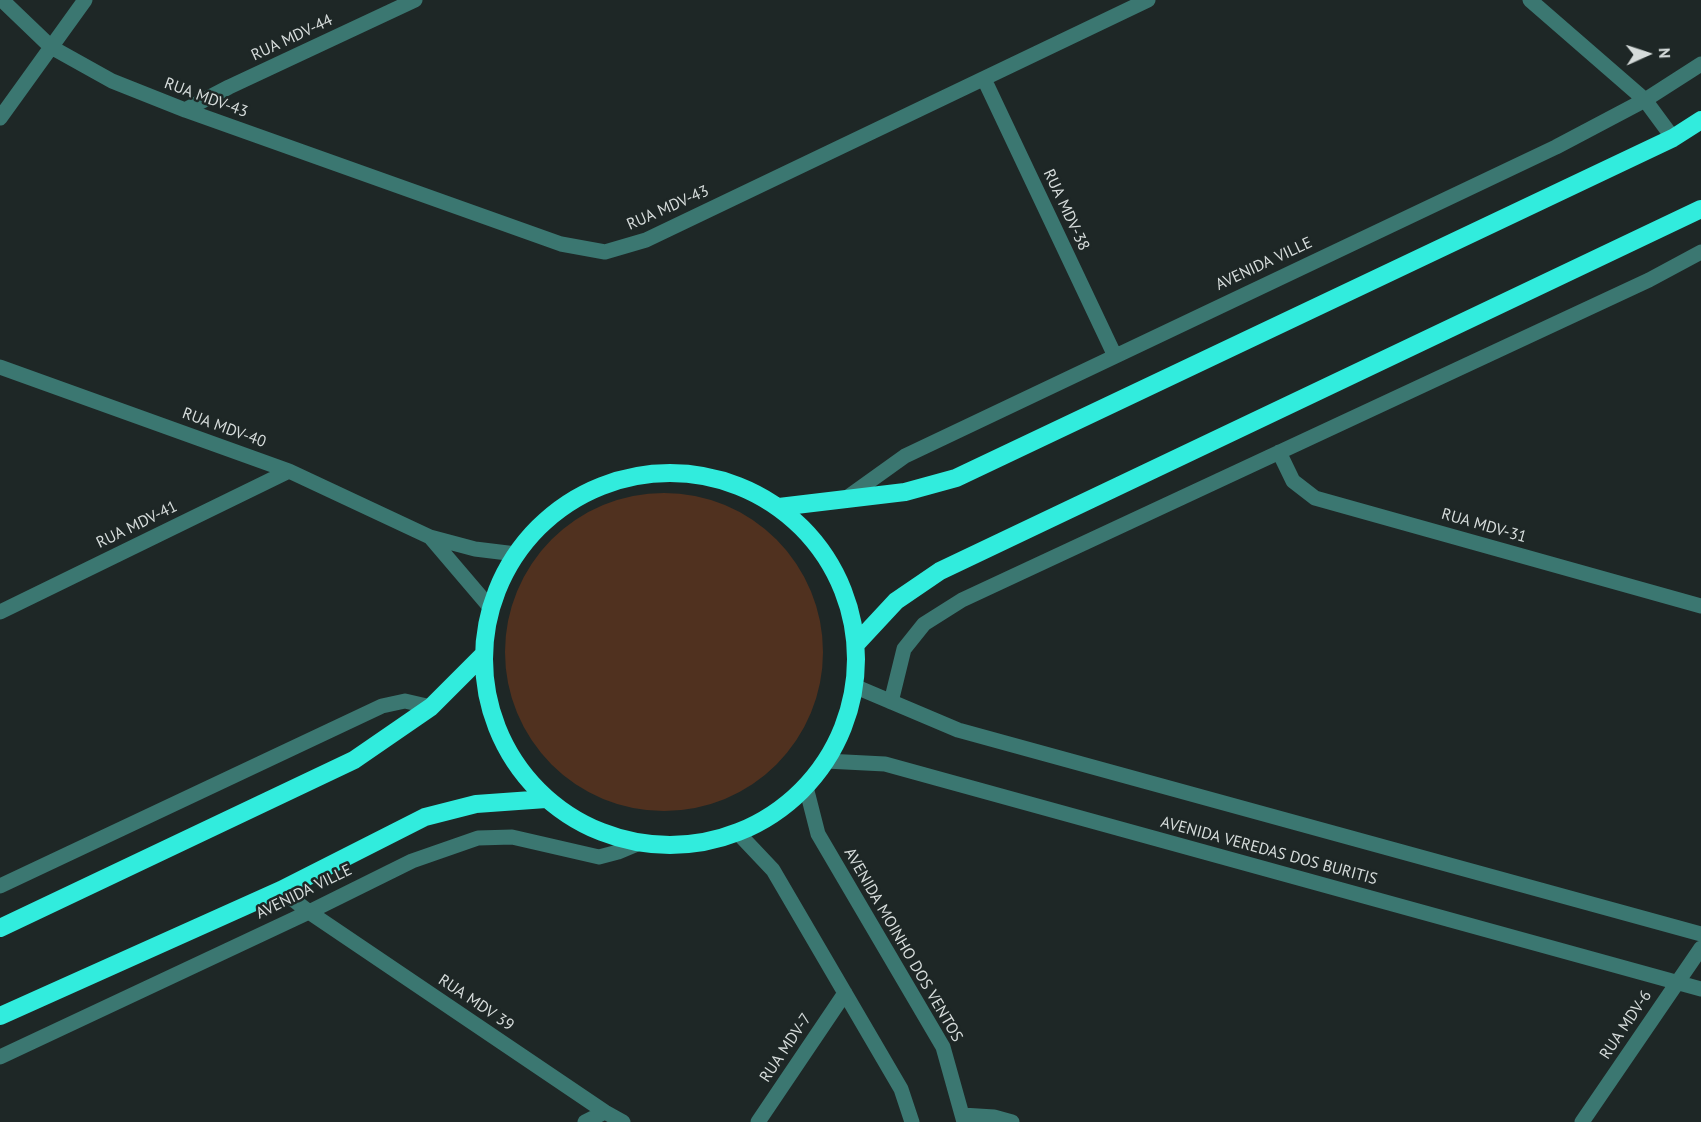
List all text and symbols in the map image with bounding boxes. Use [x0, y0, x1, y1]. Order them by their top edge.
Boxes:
street label: RUA MDV-44 [248, 11, 336, 65]
north arrow [1617, 24, 1677, 84]
text: N [1655, 47, 1675, 59]
street label: RUA MDV-43 [162, 74, 250, 122]
street label: RUA MDV-38 [1039, 166, 1093, 254]
street label: RUA MDV-43 [624, 181, 712, 235]
street label: AVENIDA VILLE [1213, 233, 1315, 295]
street label: RUA MDV-40 [180, 404, 268, 452]
street label: RUA MDV-41 [93, 497, 181, 553]
street label: RUA MDV-31 [1439, 505, 1529, 547]
street label: AVENIDA VEREDAS DOS BURITIS [1159, 813, 1379, 889]
street label: AVENIDA MOINHO DOS VENTOS [840, 845, 966, 1045]
street label: AVENIDA VILLE [253, 861, 355, 923]
street label: RUA MDV 39 [435, 971, 517, 1035]
street label: RUA MDV-6 [1596, 987, 1656, 1063]
street label: RUA MDV-7 [756, 1010, 816, 1086]

